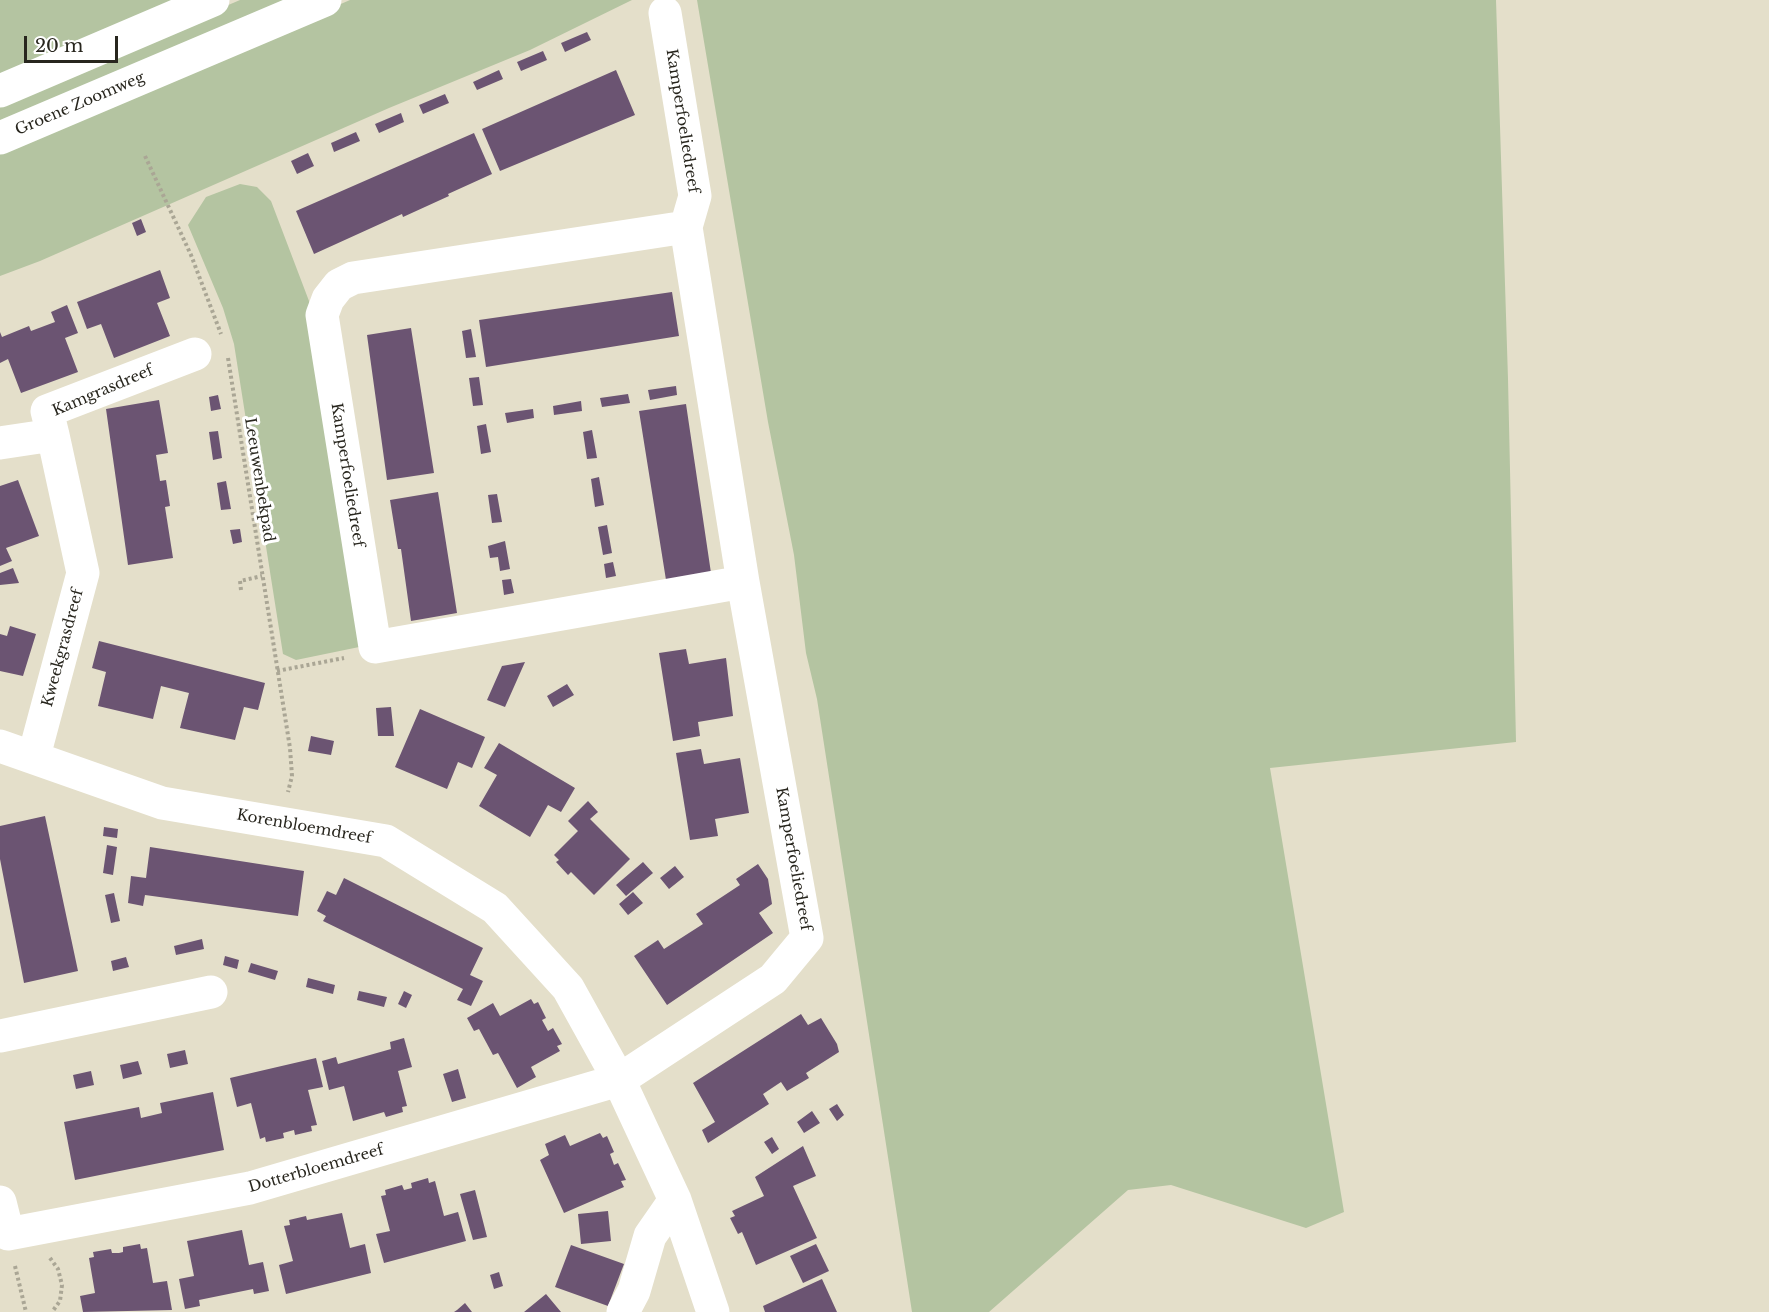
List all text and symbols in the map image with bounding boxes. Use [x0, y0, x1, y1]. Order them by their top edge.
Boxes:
scale bar [27, 24, 122, 62]
text: 20 m [35, 35, 83, 57]
street label: Kamperfoeliedreef [662, 48, 702, 194]
street label: Groene Zoomweg [13, 69, 147, 139]
street label: Kamgrasdreef [50, 362, 156, 420]
street label: Kamperfoeliedreef [327, 402, 367, 548]
street label: Leeuwenbekpad [240, 416, 278, 544]
street label: Kweekgrasdreef [39, 587, 87, 709]
street label: Kamperfoeliedreef [772, 786, 814, 932]
street label: Korenbloemdreef [235, 806, 373, 848]
street label: Dotterbloemdreef [246, 1141, 386, 1197]

